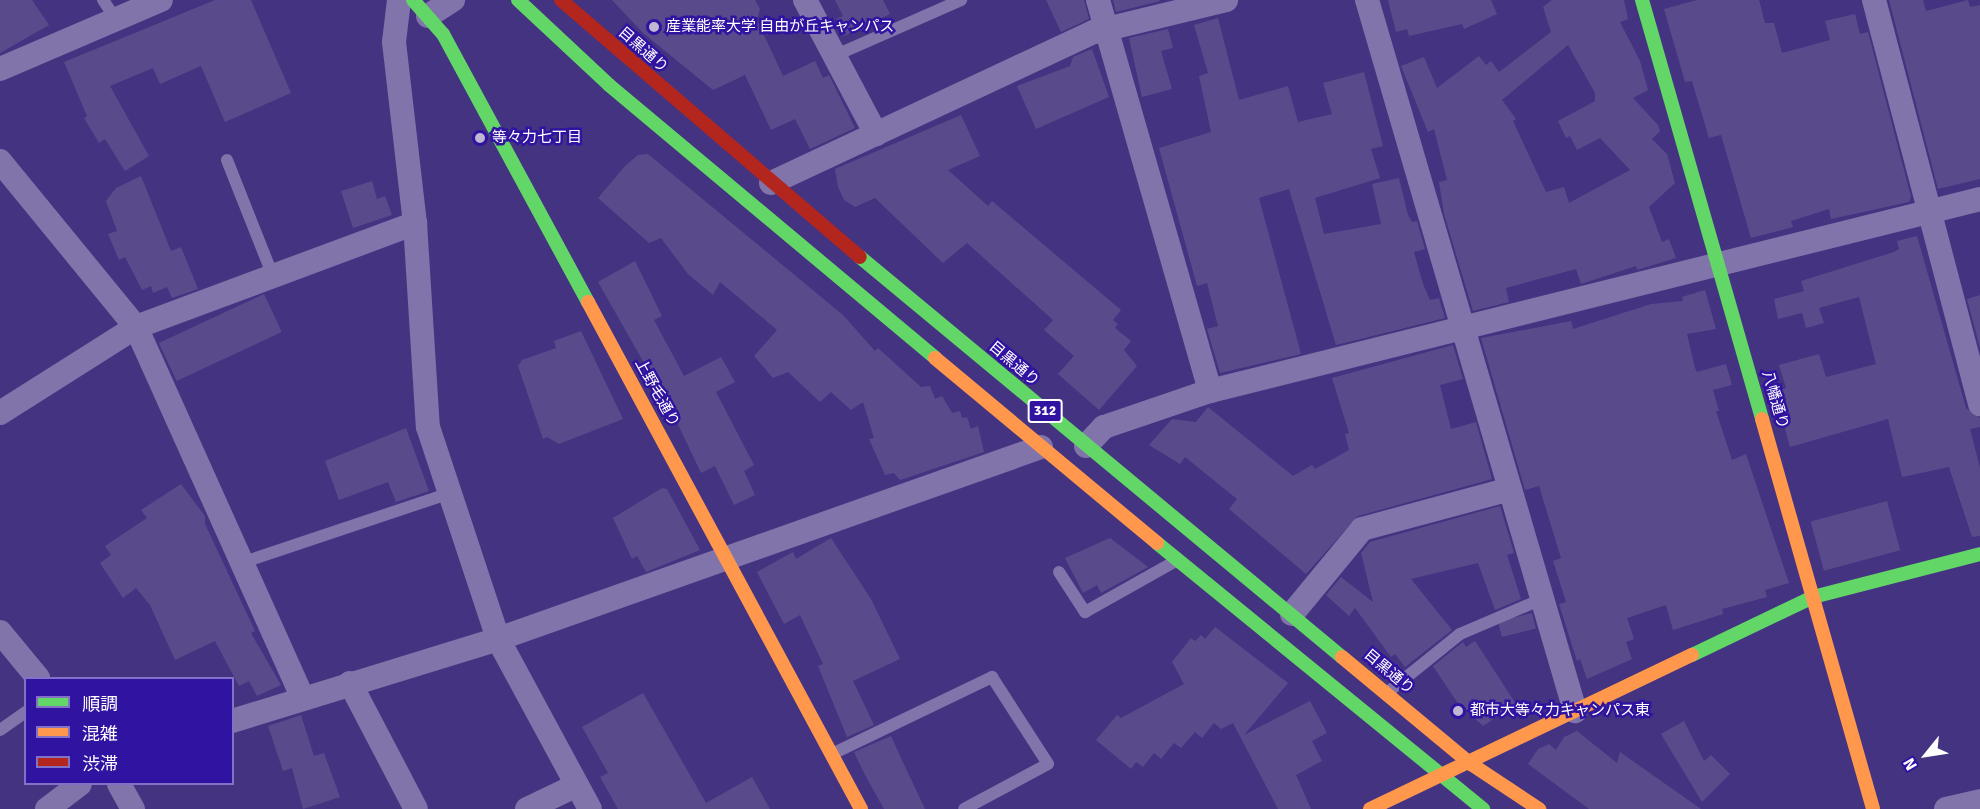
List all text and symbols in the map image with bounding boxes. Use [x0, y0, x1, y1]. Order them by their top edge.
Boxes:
place label: 産業能率大学 自由が丘キャンパス [666, 18, 894, 36]
marker: 産業能率大学 自由が丘キャンパス [647, 20, 661, 34]
street label: 目黒通り [614, 24, 672, 76]
place label: 等々力七丁目 [492, 129, 582, 147]
marker: 等々力七丁目 [473, 131, 487, 145]
street label: 目黒通り [985, 338, 1043, 390]
street label: 上野毛通り [631, 356, 683, 430]
street label: 八幡通り [1758, 369, 1792, 431]
road number: 312 [1027, 400, 1063, 422]
street label: 目黒通り [1360, 646, 1418, 698]
legend [24, 677, 234, 785]
text: 順調 [82, 693, 118, 715]
place label: 都市大等々力キャンパス東 [1470, 702, 1650, 720]
marker: 都市大等々力キャンパス東 [1451, 704, 1465, 718]
text: 混雑 [82, 723, 118, 745]
north arrow [1896, 725, 1956, 785]
text: 渋滞 [82, 753, 118, 775]
text: N [1899, 754, 1922, 774]

